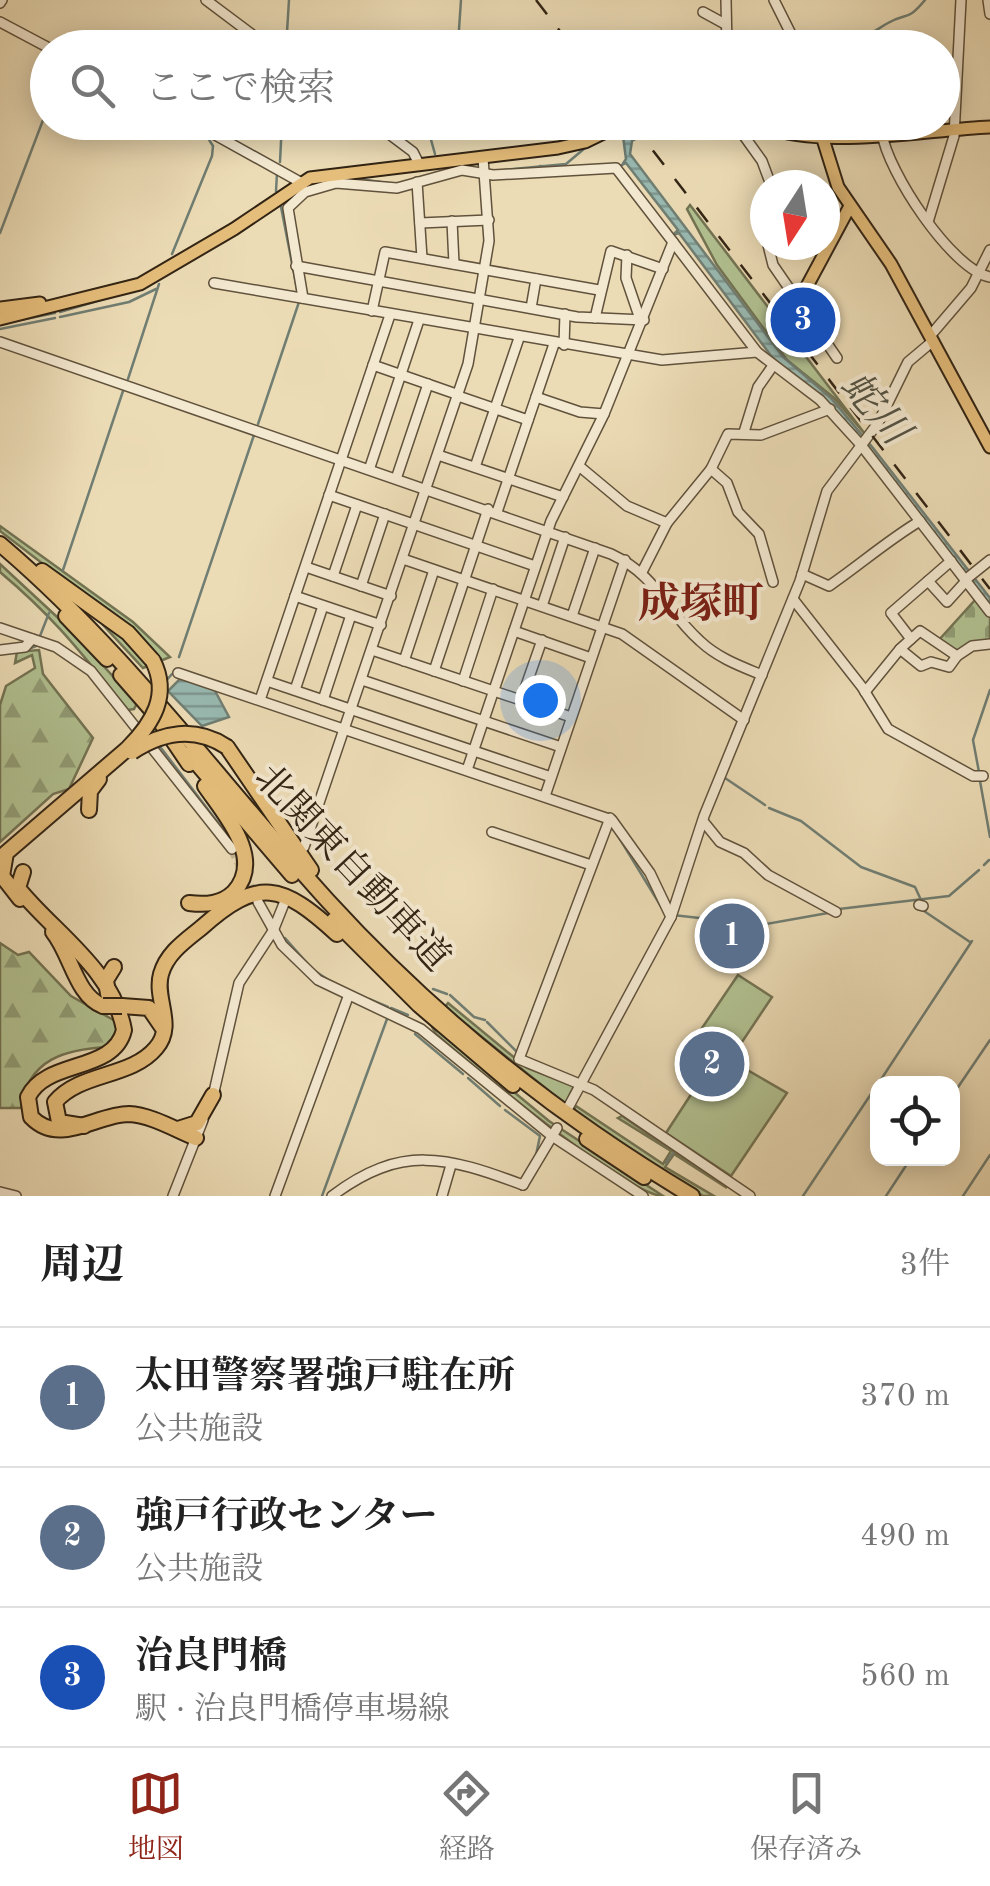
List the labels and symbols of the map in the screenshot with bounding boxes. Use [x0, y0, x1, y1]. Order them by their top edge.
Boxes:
north arrow [750, 170, 840, 260]
pin: 3 [770, 282, 836, 358]
water label: 蛇川 [832, 364, 920, 456]
district label: 成塚町 [638, 581, 764, 627]
your location [515, 675, 566, 726]
street label: 北関東自動車道 [246, 756, 459, 979]
pin: 1 [700, 898, 764, 974]
pin: 2 [680, 1026, 744, 1102]

